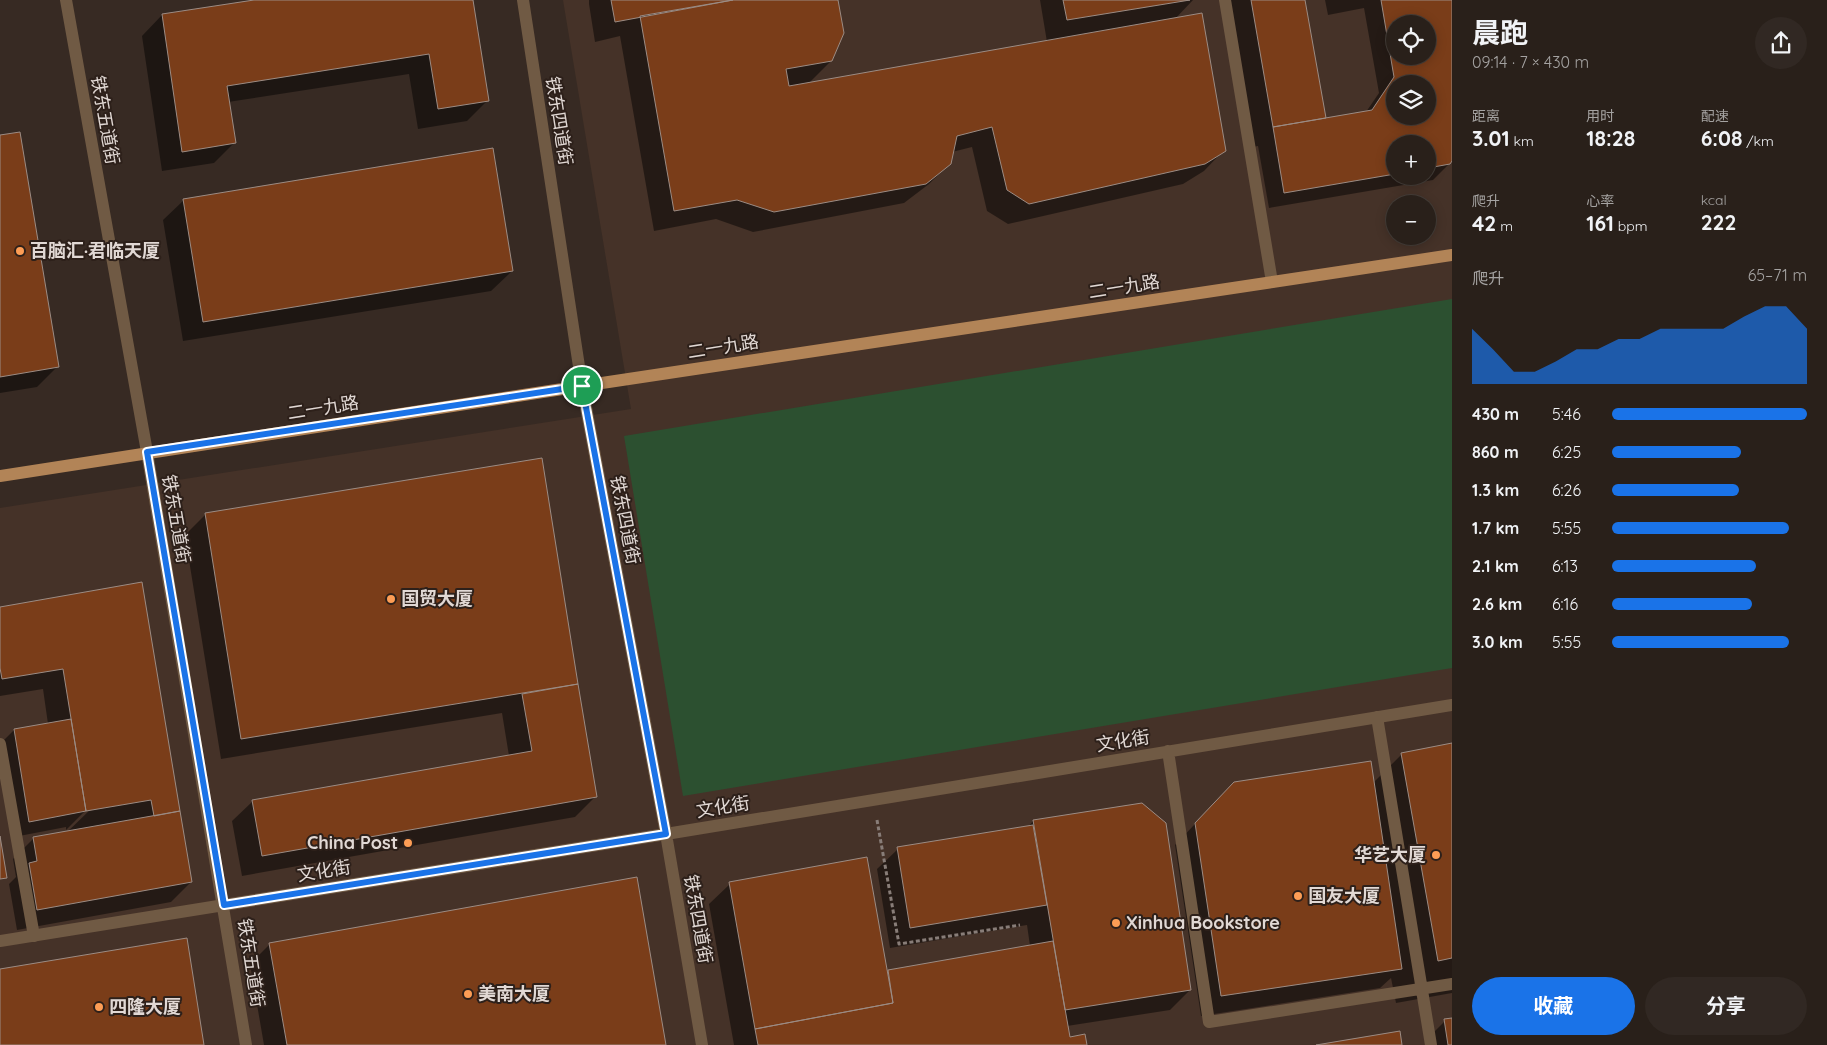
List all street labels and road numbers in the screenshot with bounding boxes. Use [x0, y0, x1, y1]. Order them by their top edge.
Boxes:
street label: 铁东五道街 [86, 74, 125, 166]
street label: 铁东四道街 [541, 75, 578, 167]
street label: 二一九路 [1087, 270, 1161, 303]
street label: 二一九路 [686, 330, 760, 363]
street label: 二一九路 [286, 391, 360, 424]
street label: 铁东五道街 [157, 473, 196, 565]
street label: 铁东四道街 [606, 474, 645, 566]
street label: 文化街 [1094, 725, 1151, 756]
street label: 文化街 [694, 791, 751, 822]
street label: 文化街 [295, 855, 352, 886]
street label: 铁东四道街 [679, 873, 718, 965]
street label: 铁东五道街 [233, 917, 270, 1009]

